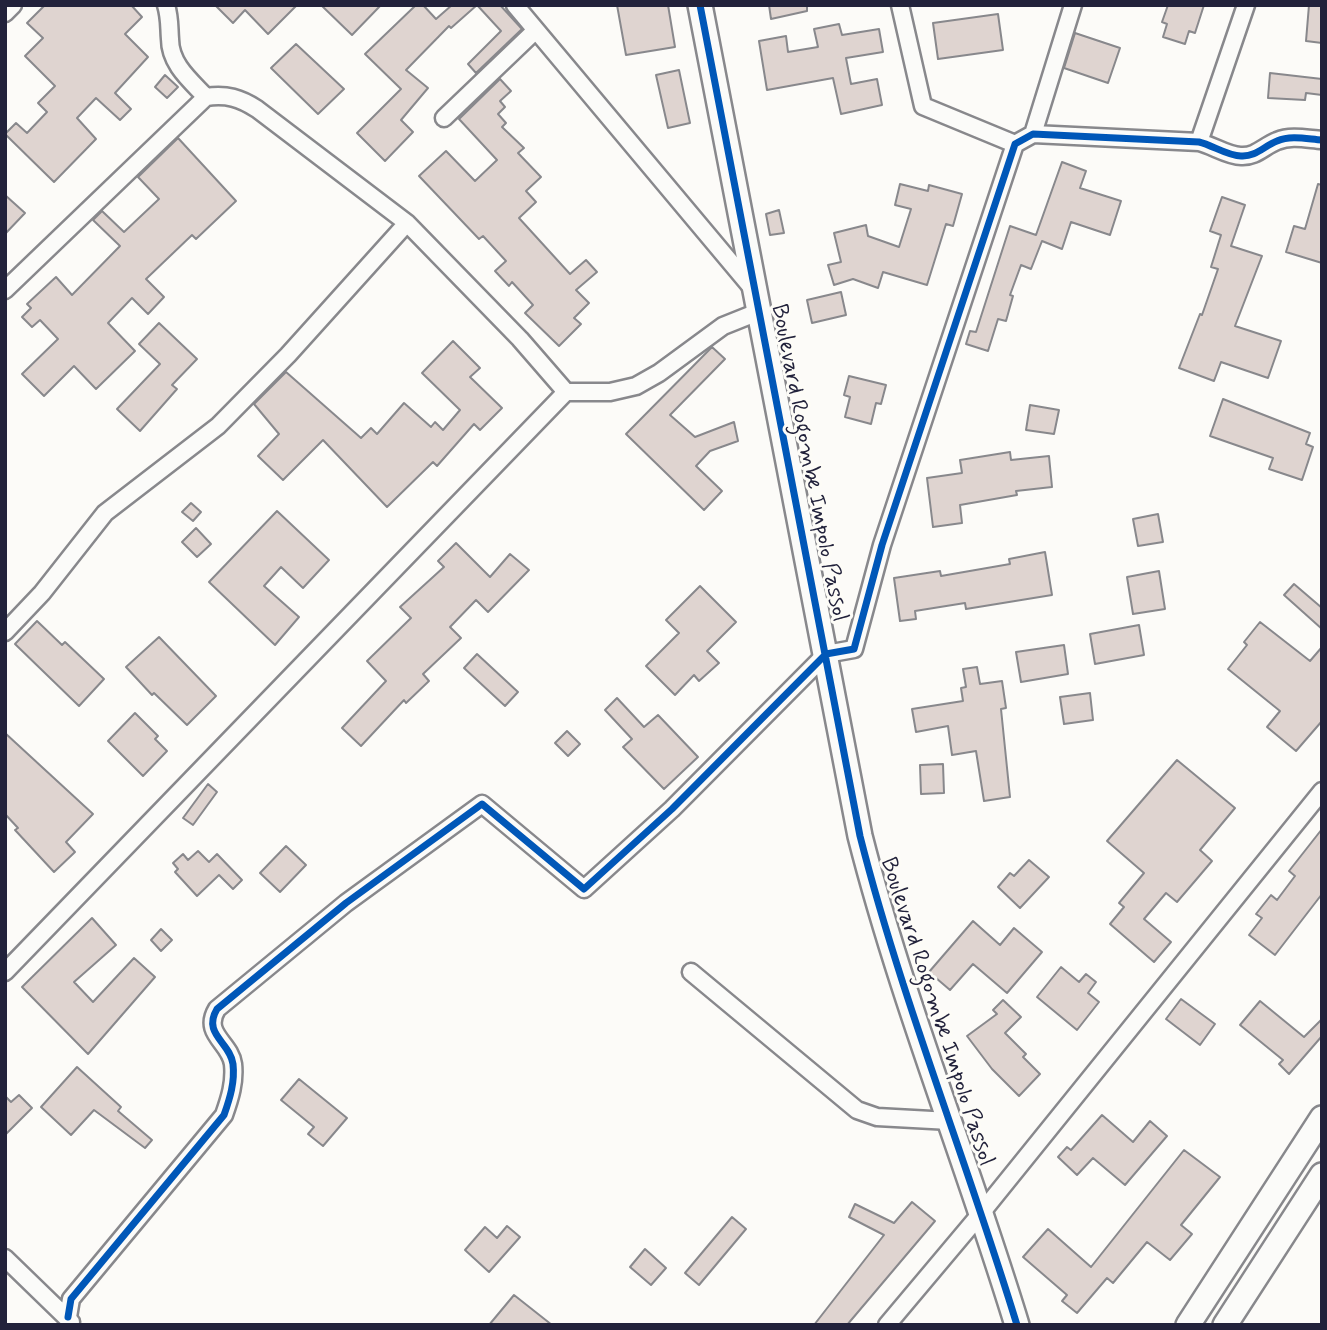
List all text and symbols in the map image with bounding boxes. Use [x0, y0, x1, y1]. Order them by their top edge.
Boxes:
street label: Boulevard Rogombe Impolo Passol [764, 302, 852, 624]
street label: Boulevard Rogombe Impolo Passol [873, 854, 999, 1170]

